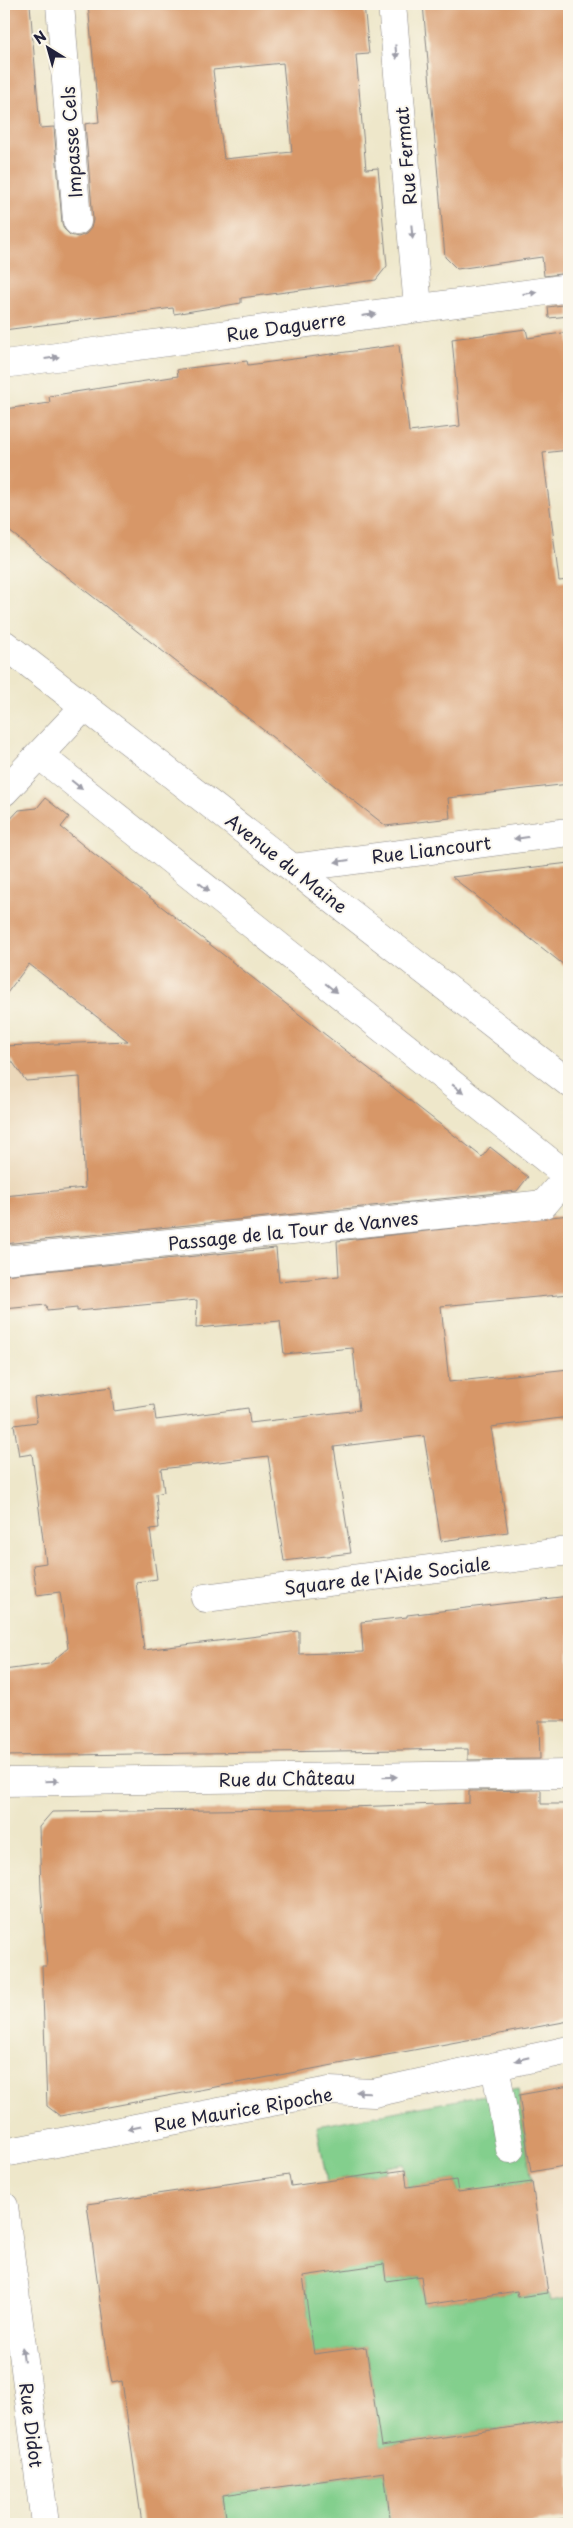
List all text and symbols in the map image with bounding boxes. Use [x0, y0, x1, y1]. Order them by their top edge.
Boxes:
north arrow [22, 22, 72, 72]
text: N [29, 25, 51, 49]
one-way arrow [392, 45, 400, 61]
street label: Impasse Cels [54, 85, 88, 199]
street label: Rue Fermat [387, 105, 423, 206]
one-way arrow [408, 224, 416, 240]
one-way arrow [522, 289, 538, 297]
street label: Rue Daguerre [225, 304, 347, 348]
one-way arrow [361, 310, 377, 318]
one-way arrow [44, 354, 60, 362]
one-way arrow [70, 780, 83, 791]
street label: Avenue du Maine [220, 807, 354, 919]
street label: Rue Liancourt [370, 828, 492, 870]
one-way arrow [513, 834, 529, 842]
one-way arrow [334, 857, 350, 865]
one-way arrow [197, 881, 210, 892]
one-way arrow [324, 983, 338, 993]
one-way arrow [451, 1084, 464, 1095]
street label: Passage de la Tour de Vanves [166, 1203, 420, 1257]
street label: Square de l'Aide Sociale [282, 1549, 492, 1601]
street label: Rue du Château [218, 1763, 356, 1793]
one-way arrow [382, 1773, 398, 1781]
one-way arrow [45, 1777, 61, 1785]
one-way arrow [513, 2056, 529, 2064]
street label: Rue Maurice Ripoche [152, 2080, 334, 2138]
one-way arrow [354, 2088, 370, 2096]
one-way arrow [125, 2125, 141, 2133]
one-way arrow [19, 2346, 27, 2362]
street label: Rue Didot [13, 2381, 51, 2469]

